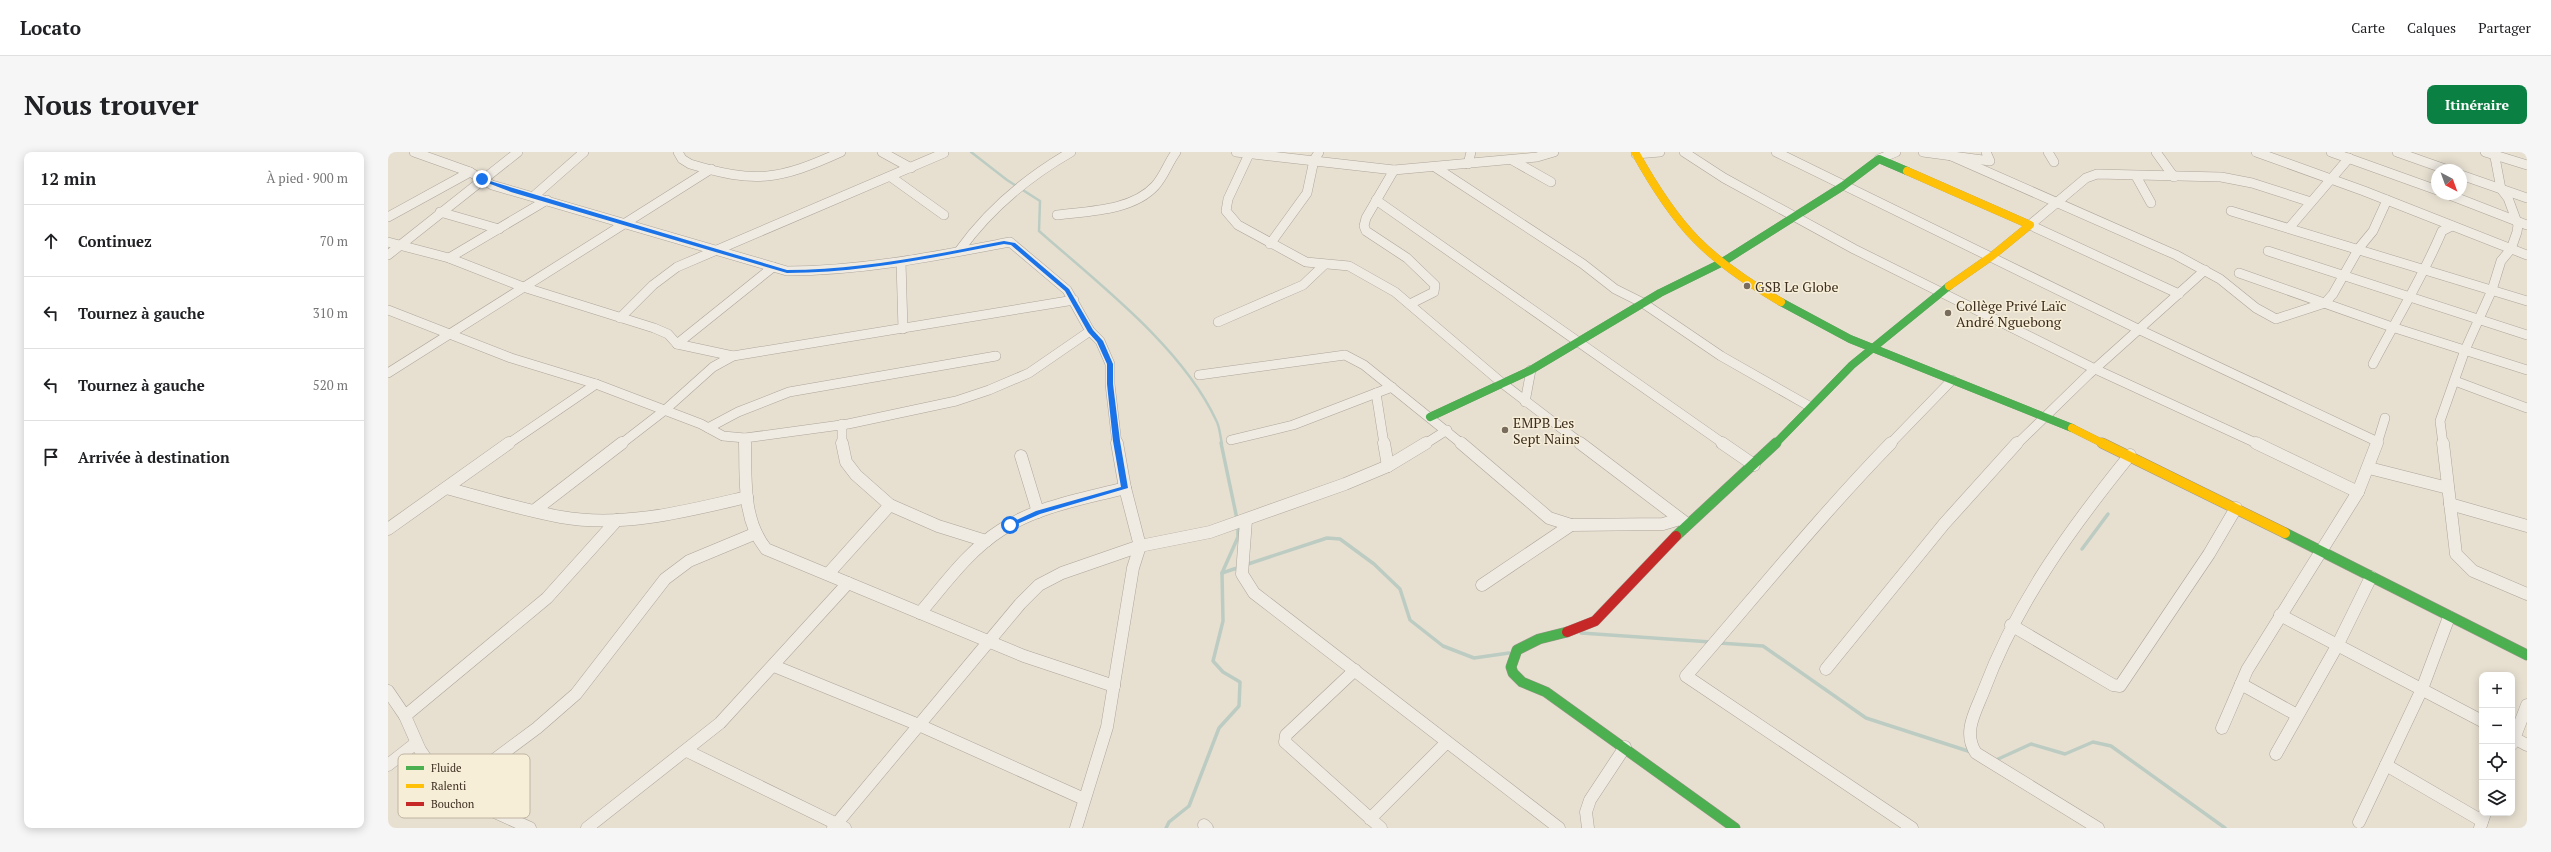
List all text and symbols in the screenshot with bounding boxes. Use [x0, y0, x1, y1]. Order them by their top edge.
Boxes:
text: Locato [20, 15, 81, 40]
text: Carte [2351, 18, 2385, 37]
text: Calques [2407, 18, 2456, 37]
text: Partager [2478, 18, 2531, 37]
button: Itinéraire [2427, 85, 2527, 124]
text: Nous trouver [24, 86, 199, 123]
north arrow [2431, 164, 2467, 200]
text: 12 min [40, 167, 96, 190]
text: À pied · 900 m [267, 169, 348, 187]
route end [473, 170, 491, 188]
icon: ahead [40, 230, 62, 252]
text: Continuez [78, 231, 152, 251]
text: 70 m [320, 232, 348, 250]
place label: GSB Le Globe [1755, 277, 1839, 296]
marker: GSB Le Globe [1742, 281, 1752, 291]
place label: Collège Privé Laïc André Nguebong [1956, 296, 2066, 331]
icon: left [40, 302, 62, 324]
text: Tournez à gauche [78, 303, 205, 323]
text: 310 m [313, 304, 348, 322]
marker: Collège Privé Laïc André Nguebong [1943, 308, 1953, 318]
icon: left [40, 374, 62, 396]
text: Tournez à gauche [78, 375, 205, 395]
text: 520 m [313, 376, 348, 394]
place label: EMPB Les Sept Nains [1513, 413, 1580, 448]
marker: EMPB Les Sept Nains [1500, 425, 1510, 435]
icon: arrive [40, 446, 62, 468]
text: Arrivée à destination [78, 447, 230, 467]
route start [1001, 516, 1019, 534]
map controls [2479, 672, 2515, 816]
button: + [2479, 672, 2515, 708]
button: − [2479, 708, 2515, 744]
button: locate [2479, 744, 2515, 780]
legend [398, 754, 530, 818]
text: Fluide [431, 761, 462, 775]
text: Ralenti [431, 779, 466, 793]
button: layers [2479, 780, 2515, 816]
text: Bouchon [431, 797, 475, 811]

